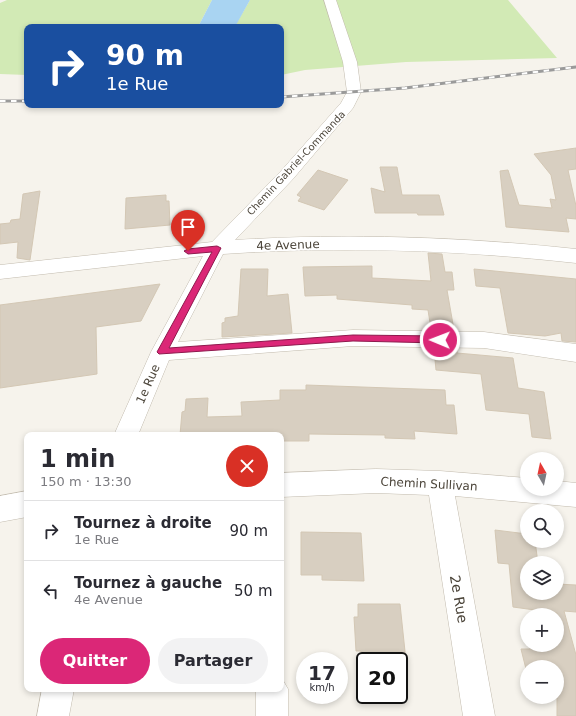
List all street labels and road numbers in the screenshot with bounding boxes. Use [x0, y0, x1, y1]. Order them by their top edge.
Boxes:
street label: Chemin Gabriel-Commanda [245, 109, 347, 217]
street label: 4e Avenue [256, 237, 320, 253]
street label: 1e Rue [133, 362, 163, 406]
street label: Chemin Sullivan [380, 474, 478, 494]
street label: 2e Rue [447, 574, 471, 624]

